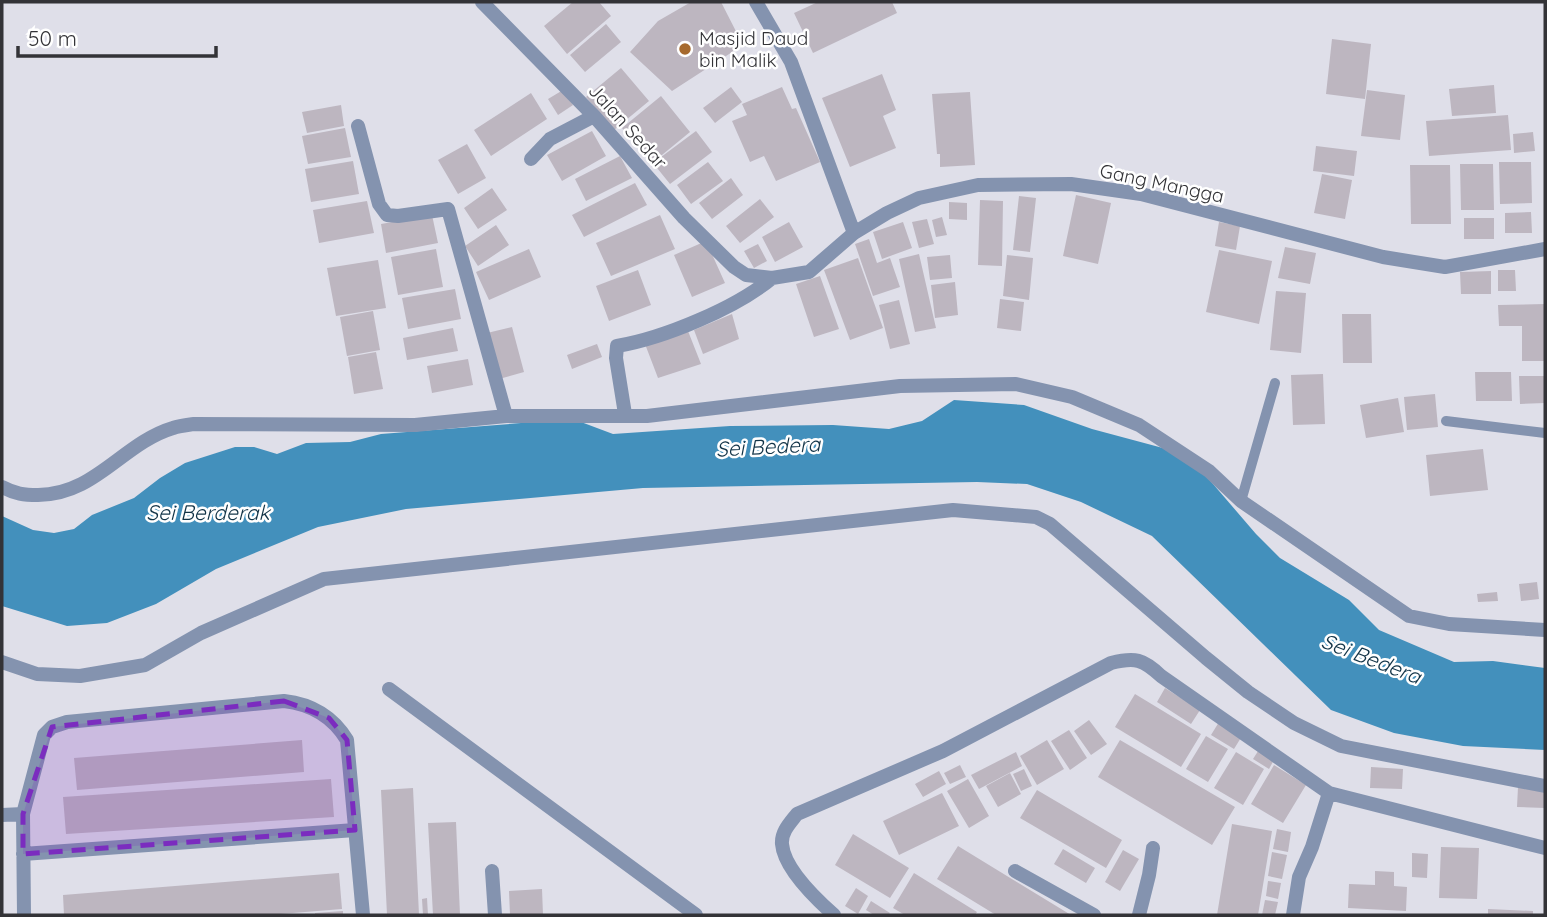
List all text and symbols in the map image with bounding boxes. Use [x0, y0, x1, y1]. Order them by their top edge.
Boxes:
scale bar [18, 14, 215, 58]
text: 50 m [28, 25, 77, 51]
place label: Masjid Daud bin Malik [699, 26, 808, 72]
marker: Masjid Daud bin Malik [677, 41, 693, 57]
street label: Jalan Sedar [584, 79, 673, 174]
street label: Gang Mangga [1098, 158, 1226, 208]
water label: Sei Bedera [715, 430, 822, 462]
water label: Sei Berderak [146, 499, 271, 525]
water label: Sei Bedera [1318, 627, 1426, 689]

